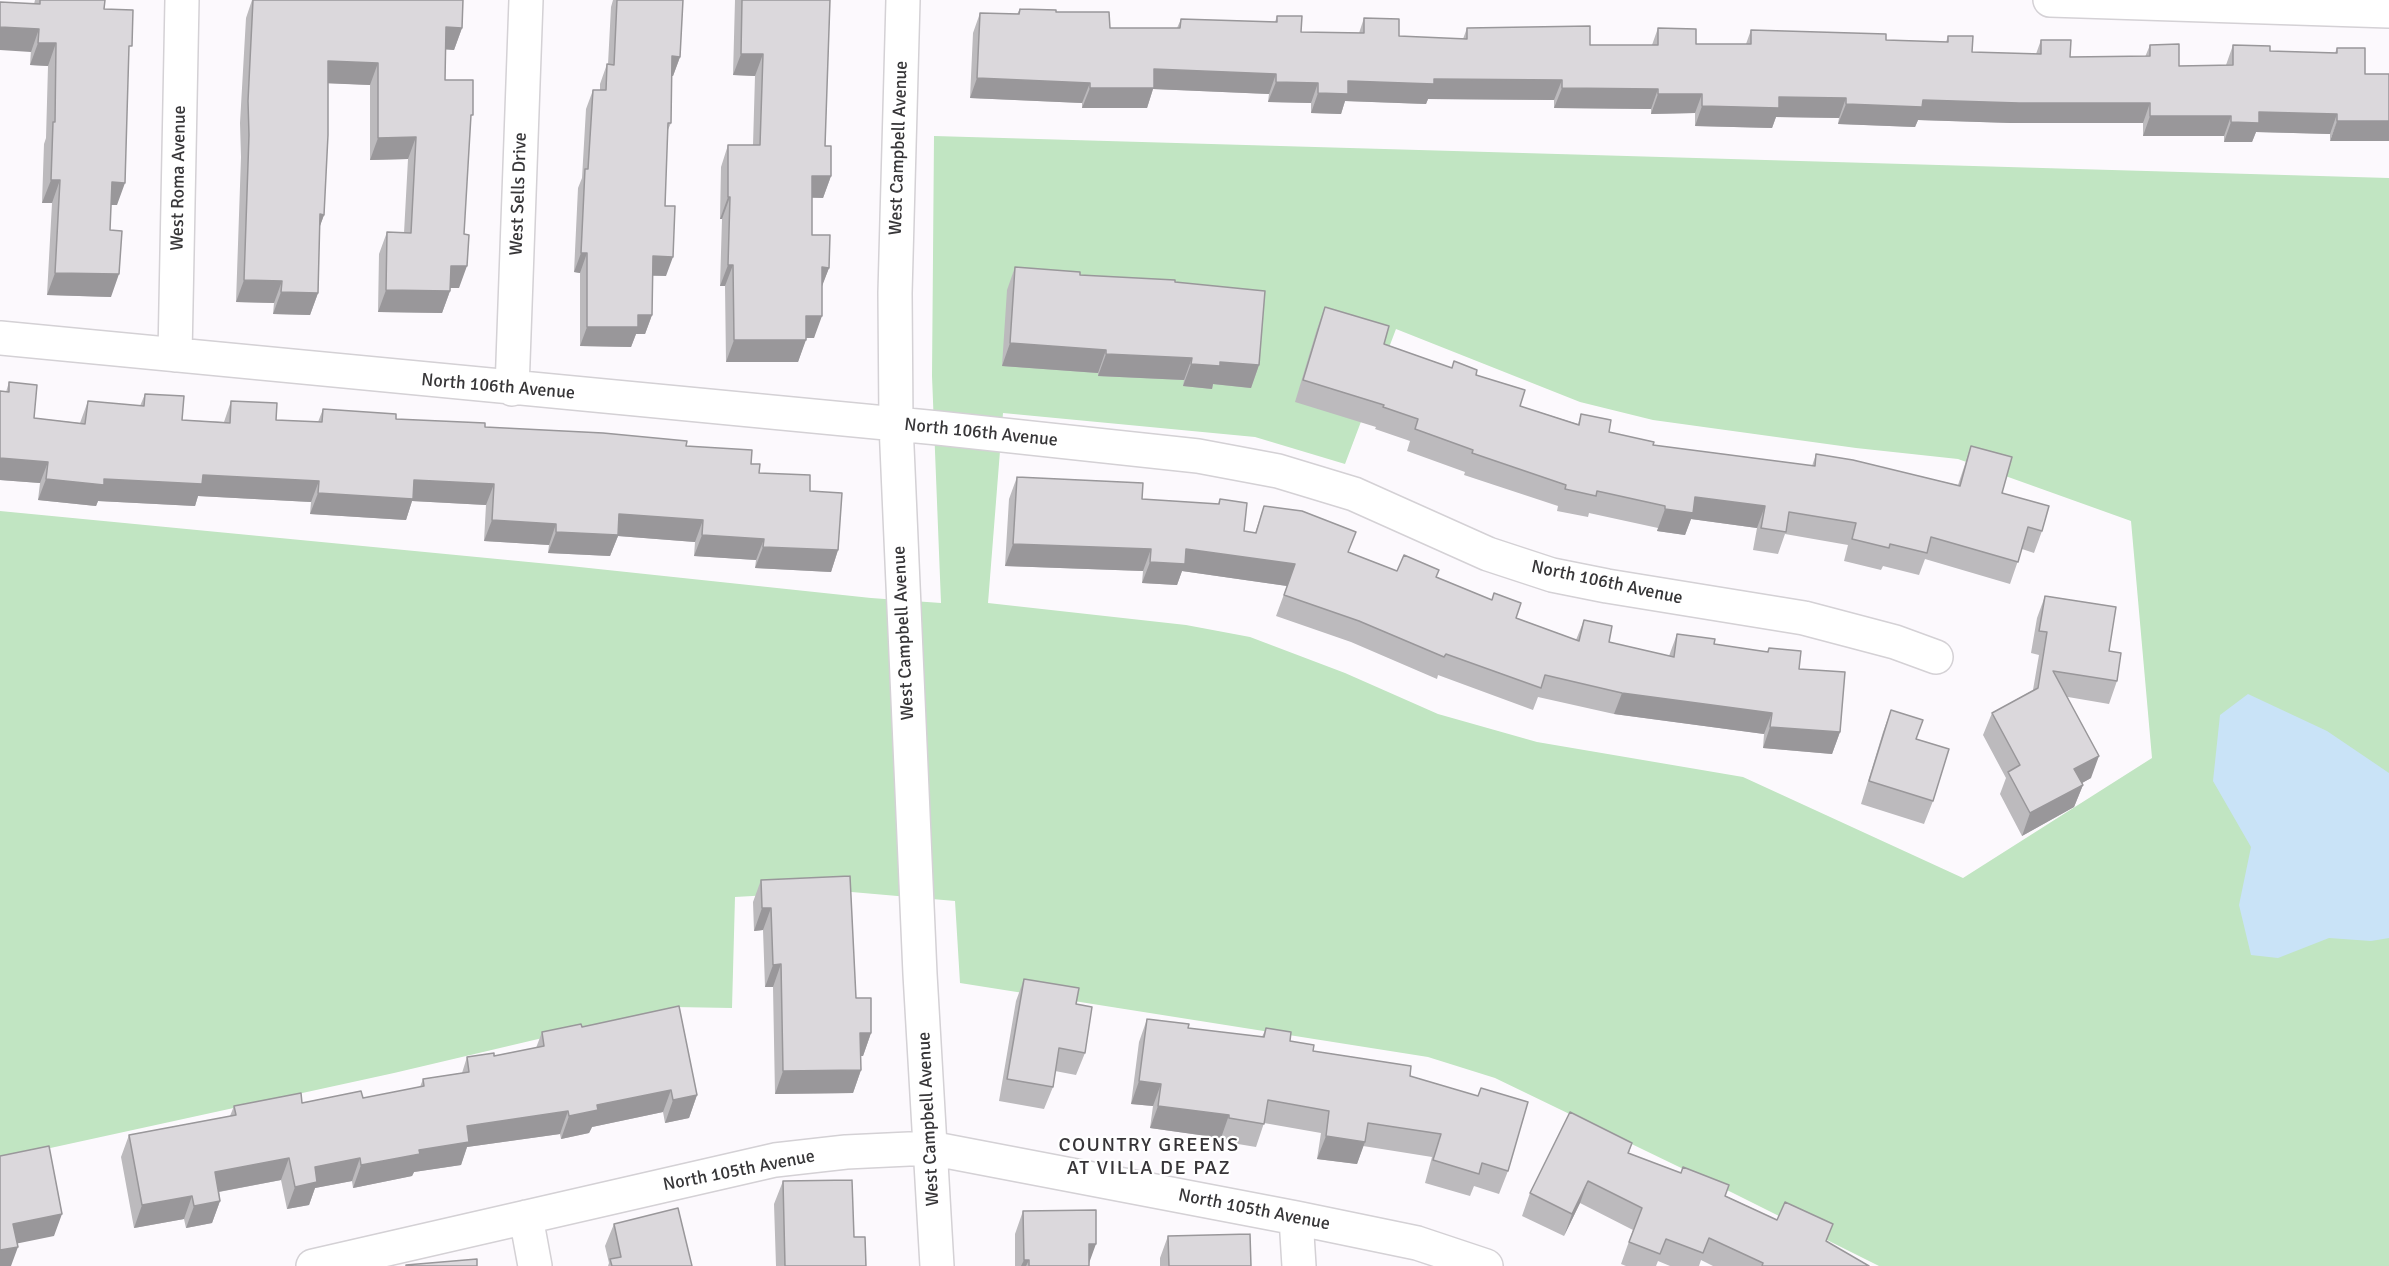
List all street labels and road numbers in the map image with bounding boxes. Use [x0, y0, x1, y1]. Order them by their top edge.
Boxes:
street label: West Campbell Avenue [885, 60, 913, 236]
street label: West Roma Avenue [167, 105, 191, 251]
street label: West Sells Drive [506, 132, 532, 256]
street label: North 106th Avenue [420, 370, 576, 404]
street label: North 106th Avenue [903, 414, 1059, 452]
street label: West Campbell Avenue [889, 545, 919, 721]
street label: North 106th Avenue [1529, 556, 1685, 610]
street label: West Campbell Avenue [914, 1031, 944, 1207]
street label: North 105th Avenue [661, 1146, 817, 1196]
street label: North 105th Avenue [1176, 1185, 1332, 1235]

